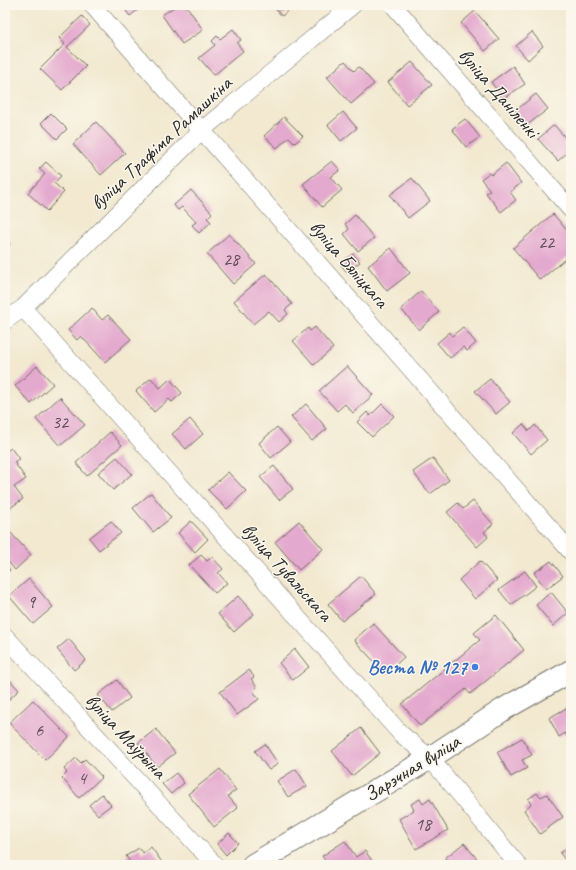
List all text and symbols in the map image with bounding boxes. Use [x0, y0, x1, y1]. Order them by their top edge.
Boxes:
street label: вуліца Даніленкі [453, 43, 546, 145]
street label: вуліца Трафіма Рамашкіна [85, 70, 238, 215]
street label: вуліца Бяліцкага [304, 215, 395, 314]
house number: 22 [538, 231, 556, 253]
house number: 28 [223, 248, 241, 270]
house number: 32 [52, 411, 70, 433]
street label: вуліца Тувальскага [236, 518, 339, 628]
house number: 9 [27, 591, 37, 613]
place label: Веста № 127 [368, 655, 469, 680]
marker: Веста № 127 [470, 662, 480, 672]
street label: вуліца Маўрына [80, 688, 173, 785]
house number: 6 [35, 719, 44, 741]
street label: Зарэчная вуліца [359, 728, 466, 807]
house number: 4 [78, 767, 88, 789]
house number: 18 [415, 813, 433, 835]

